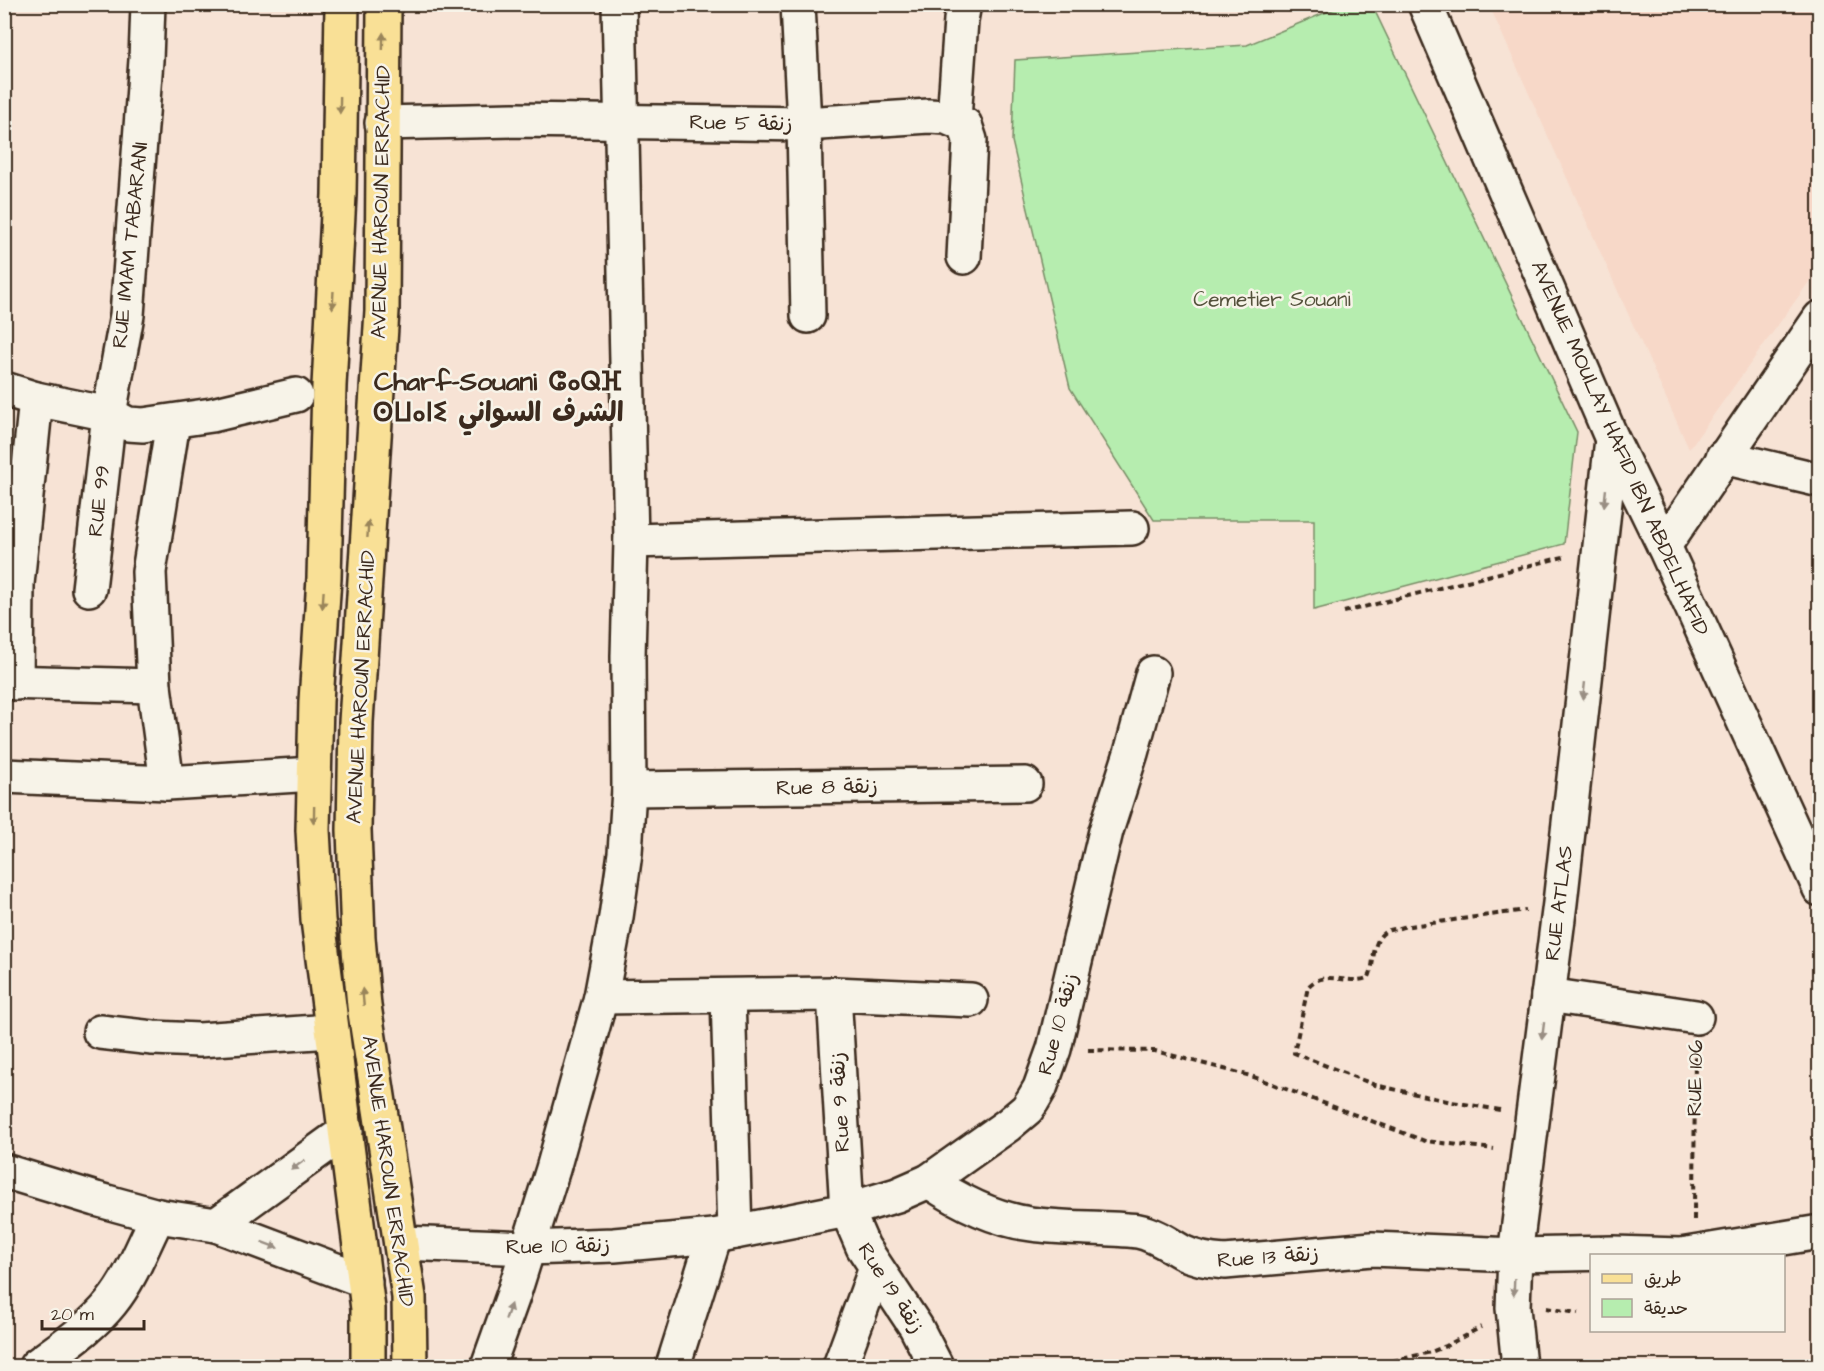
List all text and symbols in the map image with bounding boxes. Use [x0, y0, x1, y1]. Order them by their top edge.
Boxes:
one-way arrow [379, 31, 388, 50]
street label: AVENUE HAROUN ERRACHID [364, 65, 398, 339]
one-way arrow [335, 95, 345, 114]
street label: Rue 5 زنقة [689, 108, 793, 138]
street label: RUE IMAM TABARANI [105, 141, 155, 349]
street label: AVENUE MOULAY HAFID IBN ABDELHAFID [1524, 256, 1716, 640]
park label: Cemetier Souani [1193, 285, 1351, 314]
one-way arrow [329, 290, 338, 309]
district label: Charf-Souani ⵛⴰⵕⴼ ⵙⵡⴰⵏⵉ الشرف السواني [372, 363, 624, 436]
street label: RUE 99 [81, 464, 117, 538]
one-way arrow [1600, 488, 1610, 507]
one-way arrow [364, 520, 373, 539]
street label: AVENUE HAROUN ERRACHID [339, 549, 383, 824]
one-way arrow [318, 590, 328, 609]
one-way arrow [1579, 682, 1589, 701]
street label: Rue 8 زنقة [776, 772, 878, 802]
one-way arrow [309, 806, 319, 825]
street label: RUE ATLAS [1538, 844, 1580, 962]
street label: Rue 10 زنقة [1031, 970, 1085, 1078]
one-way arrow [358, 987, 368, 1006]
one-way arrow [1538, 1021, 1548, 1040]
street label: AVENUE HAROUN ERRACHID [355, 1034, 421, 1309]
street label: RUE 106 [1680, 1039, 1710, 1117]
street label: Rue 9 زنقة [823, 1051, 857, 1153]
one-way arrow [291, 1159, 307, 1171]
street label: Rue 10 زنقة [506, 1231, 610, 1261]
street label: Rue 19 زنقة [851, 1237, 931, 1339]
street label: Rue 13 زنقة [1216, 1239, 1320, 1275]
one-way arrow [262, 1241, 280, 1251]
legend [1590, 1254, 1785, 1332]
text: طريق [1644, 1266, 1682, 1291]
one-way arrow [1509, 1278, 1518, 1297]
scale bar [42, 1293, 144, 1331]
text: حديقة [1644, 1296, 1688, 1321]
text: 20 m [51, 1302, 94, 1327]
one-way arrow [503, 1303, 513, 1321]

